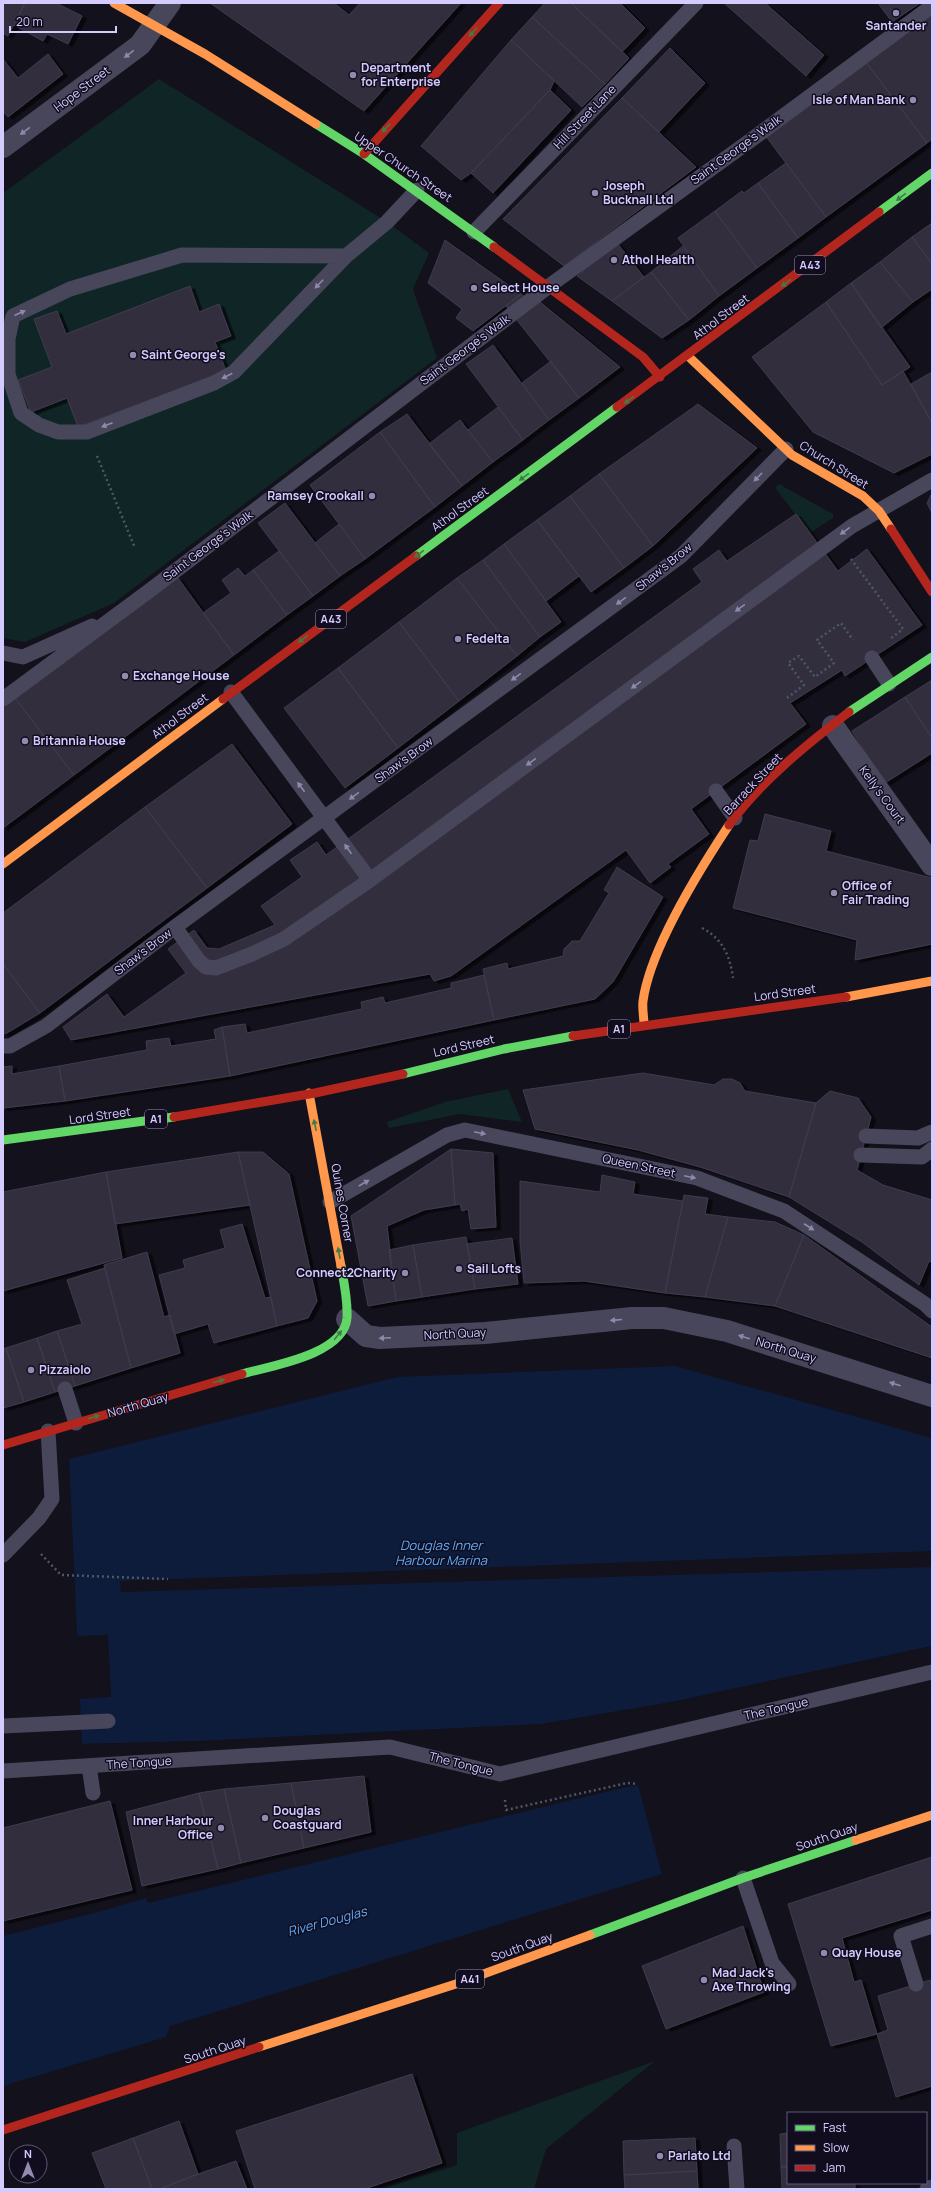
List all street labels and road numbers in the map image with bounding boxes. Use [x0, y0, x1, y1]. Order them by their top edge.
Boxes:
street label: Hope Street [50, 62, 114, 116]
street label: Hill Street Lane [550, 81, 620, 153]
street label: Saint George's Walk [687, 110, 785, 188]
street label: Upper Church Street [351, 127, 456, 206]
road number: A43 [795, 256, 825, 274]
street label: Athol Street [689, 290, 753, 344]
street label: Saint George's Walk [416, 310, 514, 389]
street label: Church Street [796, 437, 872, 493]
street label: Athol Street [428, 482, 492, 535]
street label: Saint George's Walk [159, 506, 257, 585]
street label: Shaw's Brow [632, 539, 696, 595]
road number: A43 [316, 610, 346, 628]
street label: Athol Street [148, 689, 212, 743]
street label: Shaw's Brow [371, 733, 436, 787]
street label: Barrack Street [719, 749, 786, 818]
street label: Kelly's Court [856, 762, 909, 827]
street label: Shaw's Brow [110, 924, 175, 979]
street label: Lord Street [753, 980, 817, 1005]
road number: A1 [608, 1020, 630, 1038]
street label: Lord Street [432, 1030, 496, 1061]
street label: Lord Street [68, 1103, 132, 1128]
road number: A1 [145, 1110, 167, 1128]
street label: Queen Street [601, 1149, 677, 1182]
street label: Quines Corner [327, 1162, 358, 1244]
street label: North Quay [423, 1323, 487, 1344]
street label: North Quay [754, 1332, 819, 1367]
street label: North Quay [106, 1388, 171, 1421]
street label: The Tongue [742, 1693, 810, 1724]
street label: The Tongue [427, 1747, 495, 1780]
street label: The Tongue [106, 1752, 172, 1773]
street label: South Quay [794, 1818, 861, 1855]
street label: South Quay [489, 1927, 556, 1966]
road number: A41 [456, 1970, 484, 1988]
street label: South Quay [182, 2031, 249, 2068]

